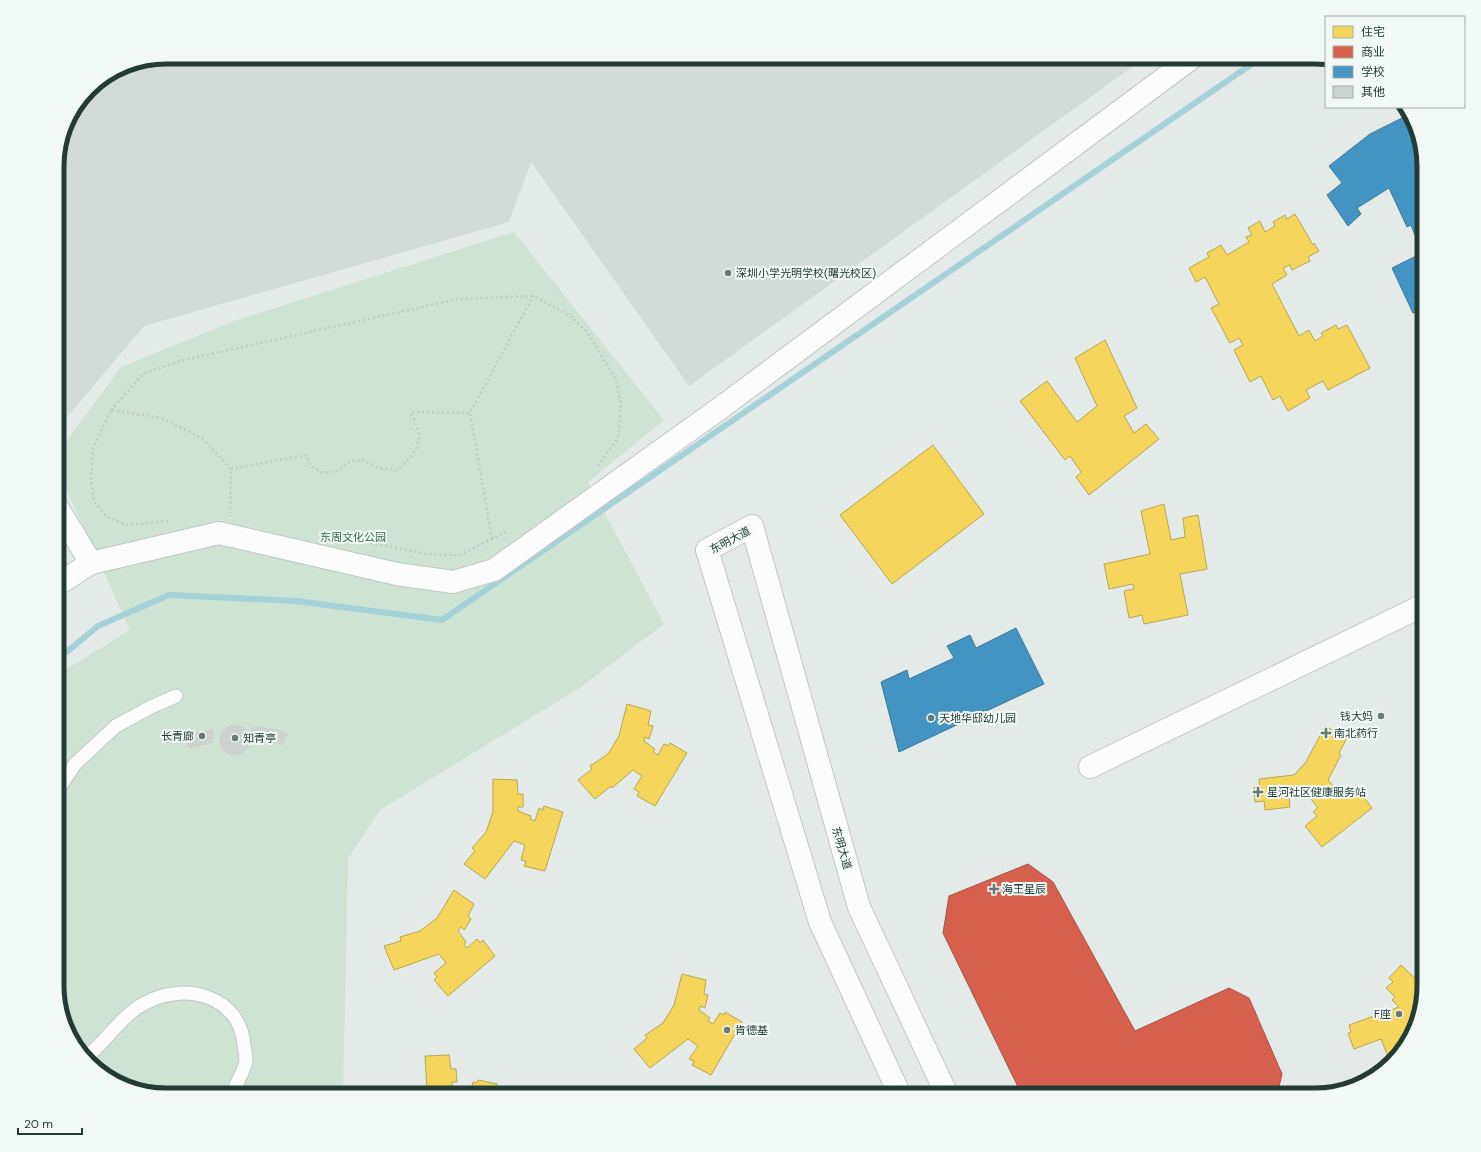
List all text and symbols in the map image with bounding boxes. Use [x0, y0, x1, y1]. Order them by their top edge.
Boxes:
legend [1325, 16, 1465, 108]
text: 住宅 [1361, 24, 1385, 40]
text: 商业 [1361, 44, 1385, 60]
text: 学校 [1361, 64, 1385, 80]
text: 其他 [1361, 84, 1385, 100]
place label: 深圳小学光明学校(曙光校区) [736, 266, 876, 280]
marker: 深圳小学光明学校(曙光校区) [723, 268, 733, 278]
street label: 东明大道 [707, 523, 753, 557]
park label: 东周文化公园 [320, 530, 386, 544]
place label: 钱大妈 [1340, 709, 1373, 723]
place label: 天地华邸幼儿园 [939, 711, 1016, 725]
marker: 钱大妈 [1376, 711, 1386, 721]
marker: 天地华邸幼儿园 [926, 713, 936, 723]
place label: 南北药行 [1334, 726, 1378, 740]
marker: 南北药行 [1321, 728, 1331, 738]
place label: 长青廊 [161, 729, 194, 743]
marker: 长青廊 [197, 731, 207, 741]
place label: 知青亭 [243, 731, 276, 745]
marker: 知青亭 [230, 733, 240, 743]
place label: 星河社区健康服务站 [1267, 785, 1366, 799]
marker: 星河社区健康服务站 [1252, 786, 1264, 798]
street label: 东明大道 [829, 825, 855, 871]
place label: 海王星辰 [1002, 882, 1046, 896]
marker: 海王星辰 [989, 884, 999, 894]
place label: F座 [1374, 1007, 1391, 1021]
marker: F座 [1394, 1009, 1404, 1019]
place label: 肯德基 [735, 1023, 768, 1037]
marker: 肯德基 [722, 1025, 732, 1035]
scale bar [18, 1110, 82, 1136]
text: 20 m [24, 1116, 53, 1132]

